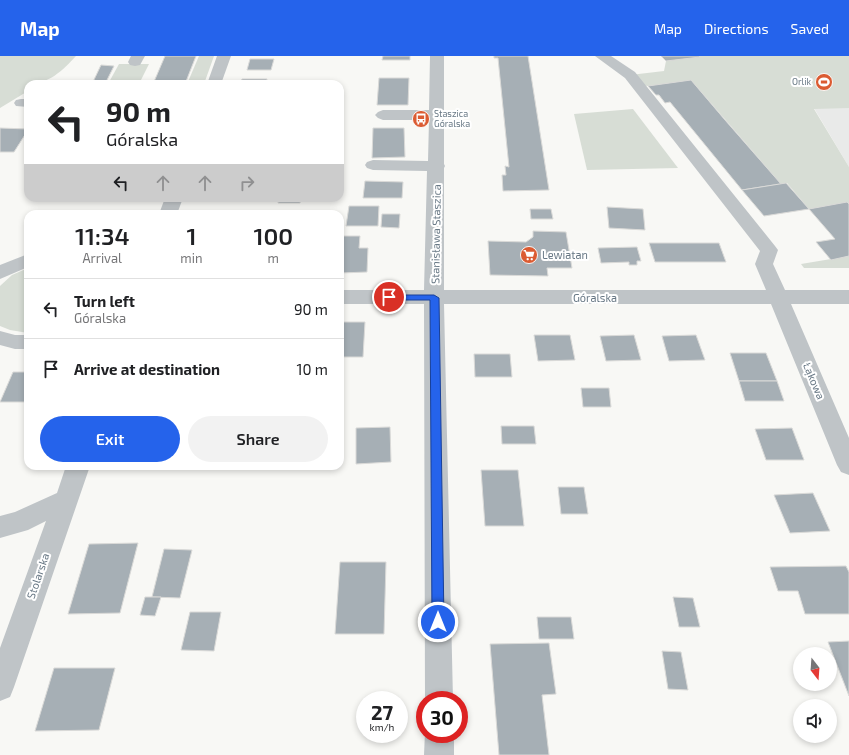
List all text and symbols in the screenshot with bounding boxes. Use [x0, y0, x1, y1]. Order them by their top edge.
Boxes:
text: Map [20, 17, 60, 40]
text: Map [654, 20, 682, 37]
text: Directions [704, 20, 769, 37]
text: Saved [791, 20, 829, 37]
sports icon: Orlik [814, 72, 834, 92]
place label: Orlik [792, 76, 811, 87]
text: 90 m [106, 94, 171, 128]
icon: left [40, 96, 92, 148]
place label: Staszica Góralska [434, 108, 470, 129]
bus stop icon: Staszica Góralska [411, 109, 431, 129]
text: Góralska [106, 128, 178, 150]
icon: left [110, 172, 132, 194]
icon: ahead [152, 172, 174, 194]
icon: ahead [194, 172, 216, 194]
icon: right [236, 172, 258, 194]
street label: Stanisława Staszica [428, 184, 443, 284]
text: 11:34 [75, 221, 129, 250]
text: 1 [186, 221, 196, 250]
text: 100 [253, 221, 293, 250]
supermarket icon: Lewiatan [519, 245, 539, 265]
place label: Lewiatan [542, 248, 588, 261]
text: Arrival [82, 250, 122, 266]
text: min [180, 250, 203, 266]
text: m [268, 250, 279, 266]
pin [372, 280, 406, 314]
icon: arrive [378, 286, 400, 308]
street label: Góralska [573, 291, 617, 304]
text: Turn left [74, 292, 135, 310]
icon: left [40, 298, 62, 320]
text: 90 m [294, 300, 328, 318]
text: Góralska [74, 310, 126, 326]
icon: arrive [40, 358, 62, 380]
text: Arrive at destination [74, 360, 220, 378]
text: 10 m [296, 360, 328, 378]
street label: Łąkowa [801, 361, 828, 401]
button: Exit [40, 416, 180, 462]
button: Share [188, 416, 328, 462]
street label: Stolarska [24, 551, 51, 600]
position arrow [417, 601, 459, 643]
north arrow [793, 647, 837, 691]
map controls [793, 647, 837, 743]
speed limit sign: 30 [416, 691, 468, 743]
button: sound [793, 699, 837, 743]
text: 27 [371, 700, 393, 724]
text: km/h [370, 721, 394, 733]

